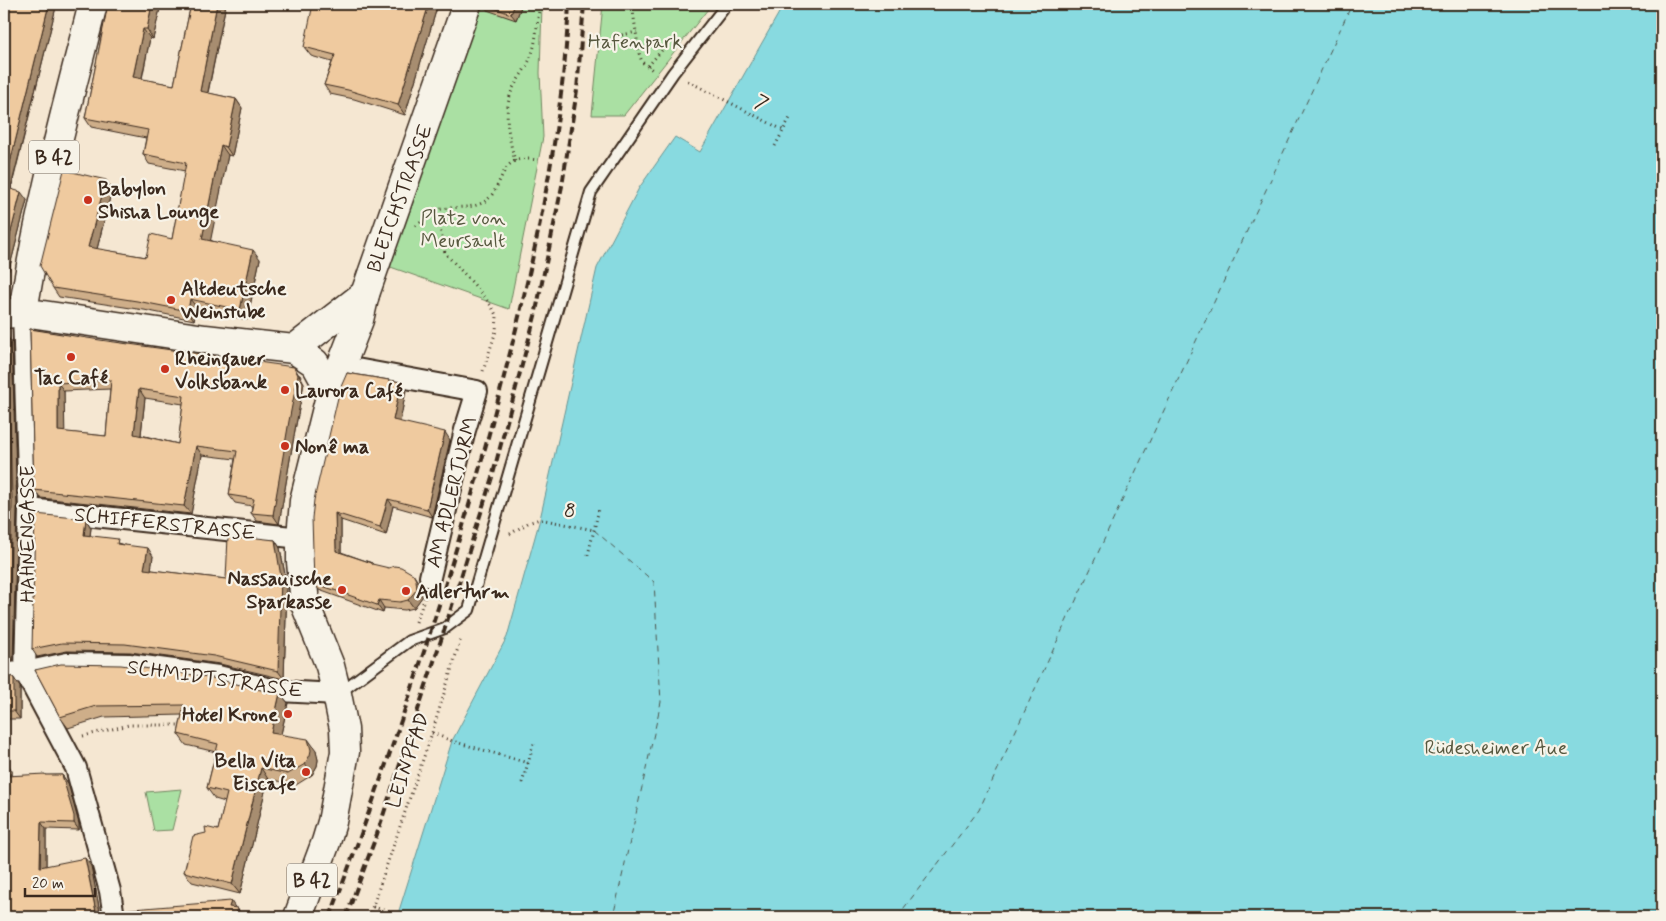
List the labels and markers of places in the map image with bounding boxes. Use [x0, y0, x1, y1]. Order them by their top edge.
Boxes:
place label: Babylon Shisha Lounge [98, 176, 219, 228]
marker: Babylon Shisha Lounge [82, 194, 94, 206]
place label: Altdeutsche Weinstube [180, 276, 287, 326]
marker: Altdeutsche Weinstube [165, 294, 177, 306]
place label: Rheingauer Volksbank [175, 346, 267, 396]
marker: Tac Café [65, 351, 77, 363]
marker: Rheingauer Volksbank [159, 363, 171, 375]
place label: Tac Café [34, 365, 108, 392]
place label: Laurora Café [295, 378, 403, 405]
marker: Laurora Café [279, 384, 291, 396]
place label: Nonê ma [295, 434, 369, 461]
marker: Nonê ma [279, 440, 291, 452]
place label: Nassauische Sparkasse [227, 566, 333, 616]
place label: Adlerturm [416, 579, 509, 606]
marker: Nassauische Sparkasse [336, 584, 348, 596]
marker: Adlerturm [400, 585, 412, 597]
place label: Hotel Krone [182, 702, 278, 729]
marker: Hotel Krone [282, 708, 294, 720]
place label: Bella Vita Eiscafe [215, 748, 296, 798]
marker: Bella Vita Eiscafe [300, 766, 312, 778]

